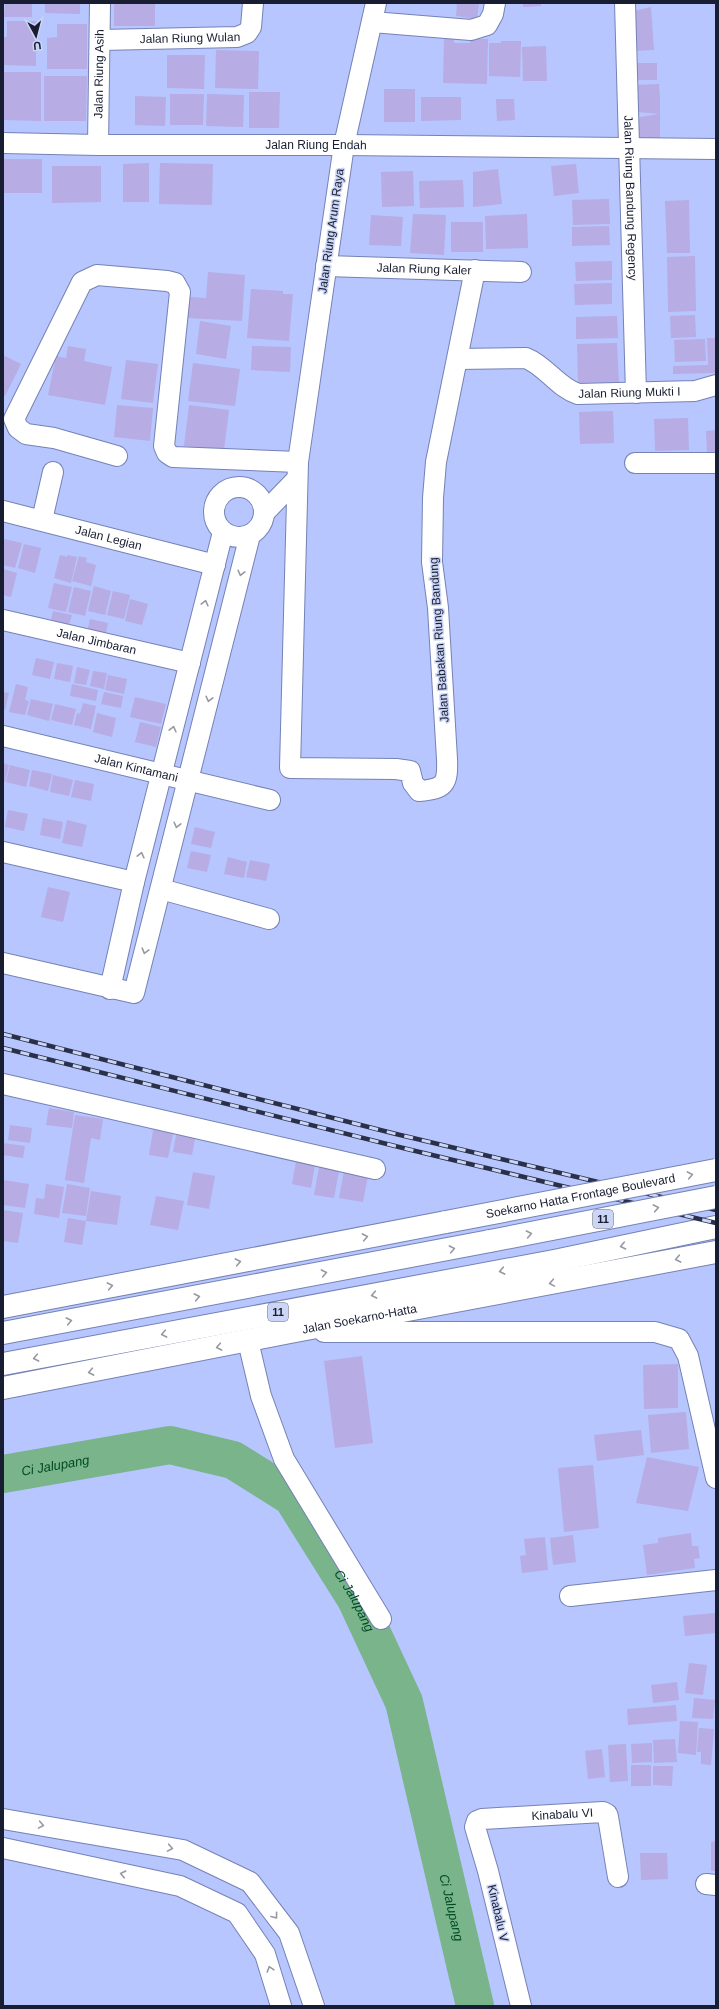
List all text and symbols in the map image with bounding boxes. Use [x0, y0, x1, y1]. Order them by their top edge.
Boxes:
north arrow [16, 16, 56, 56]
street label: Jalan Riung Asih [91, 29, 107, 119]
street label: Jalan Riung Wulan [140, 30, 240, 46]
text: U [32, 39, 42, 52]
street label: Jalan Riung Bandung Regency [621, 115, 640, 281]
street label: Jalan Riung Endah [265, 138, 367, 152]
street label: Jalan Riung Arum Raya [315, 167, 347, 294]
street label: Jalan Riung Kaler [376, 261, 472, 277]
street label: Jalan Riung Mukti I [578, 384, 681, 401]
street label: Jalan Legian [74, 523, 143, 553]
street label: Jalan Babakan Riung Bandung [426, 557, 452, 723]
one-way arrow [237, 569, 245, 576]
one-way arrow [200, 600, 209, 607]
street label: Jalan Jimbaran [55, 626, 138, 657]
one-way arrow [205, 695, 214, 702]
one-way arrow [168, 726, 177, 733]
street label: Jalan Kintamani [93, 751, 179, 785]
one-way arrow [173, 821, 182, 828]
one-way arrow [136, 852, 145, 859]
one-way arrow [141, 947, 150, 954]
street label: Soekarno Hatta Frontage Boulevard [485, 1171, 676, 1221]
one-way arrow [687, 1171, 694, 1179]
one-way arrow [653, 1205, 659, 1213]
road number: 11 [593, 1210, 613, 1228]
one-way arrow [526, 1230, 532, 1238]
one-way arrow [362, 1233, 368, 1242]
one-way arrow [620, 1242, 626, 1250]
one-way arrow [449, 1245, 455, 1253]
one-way arrow [675, 1254, 681, 1263]
one-way arrow [235, 1258, 241, 1266]
one-way arrow [499, 1266, 505, 1274]
one-way arrow [321, 1269, 327, 1277]
one-way arrow [549, 1279, 556, 1287]
one-way arrow [107, 1282, 113, 1291]
one-way arrow [371, 1290, 377, 1298]
one-way arrow [193, 1293, 200, 1301]
street label: Jalan Soekarno-Hatta [301, 1301, 418, 1337]
road number: 11 [268, 1303, 288, 1321]
one-way arrow [66, 1317, 72, 1326]
one-way arrow [160, 1329, 167, 1338]
one-way arrow [215, 1342, 222, 1351]
one-way arrow [33, 1353, 39, 1362]
one-way arrow [88, 1367, 94, 1375]
water label: Ci Jalupang [20, 1452, 91, 1478]
water label: Ci Jalupang [332, 1566, 378, 1635]
street label: Kinabalu VI [531, 1806, 593, 1823]
one-way arrow [38, 1821, 45, 1829]
one-way arrow [166, 1843, 173, 1851]
one-way arrow [120, 1870, 127, 1878]
water label: Ci Jalupang [437, 1872, 467, 1943]
street label: Kinabalu V [485, 1883, 511, 1943]
one-way arrow [271, 1911, 278, 1918]
one-way arrow [266, 1965, 275, 1972]

